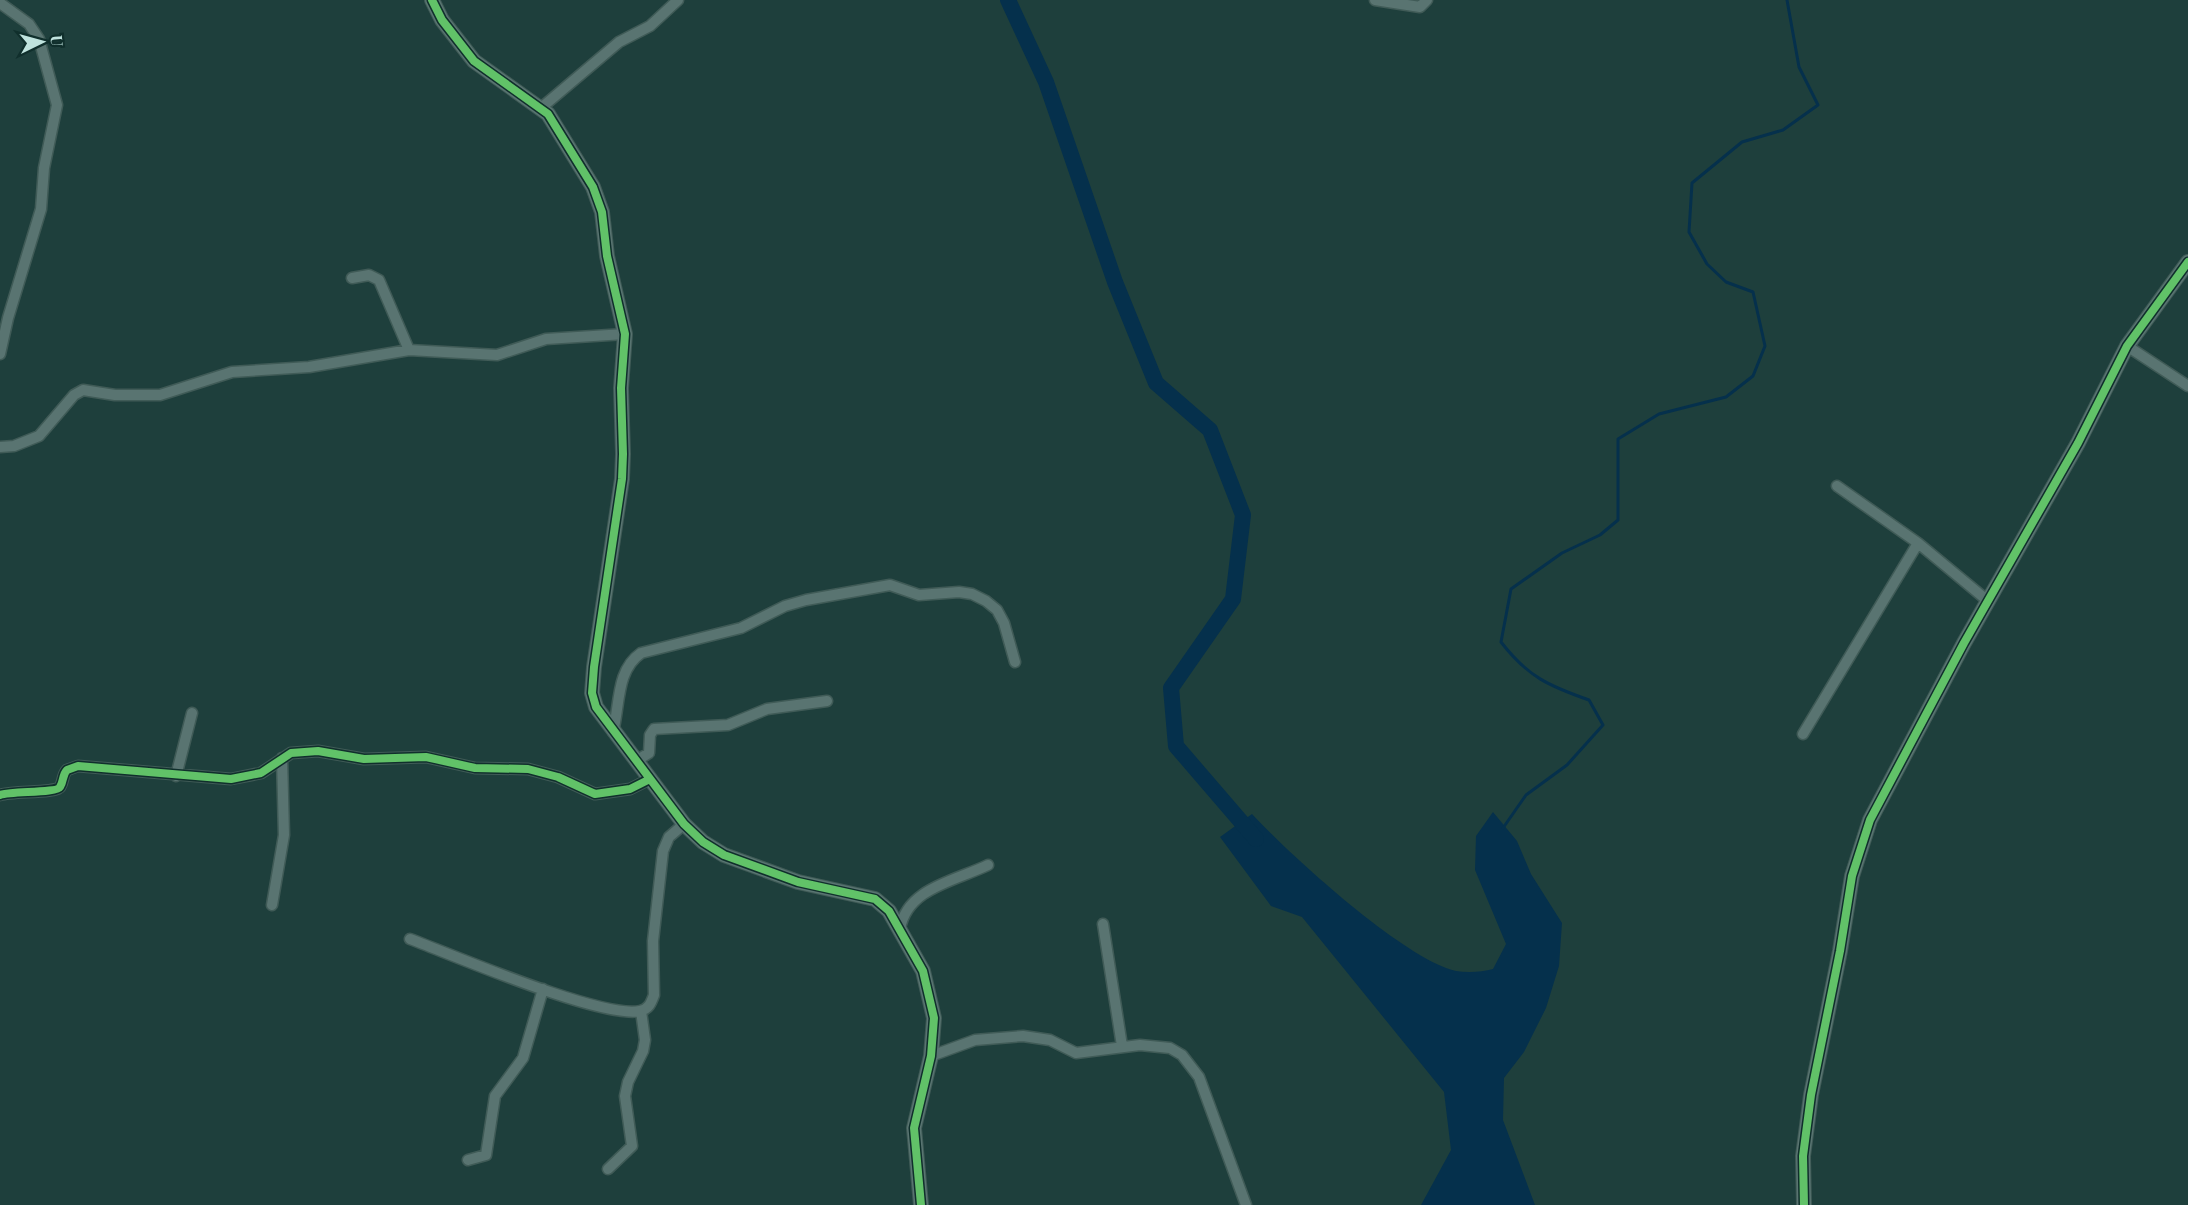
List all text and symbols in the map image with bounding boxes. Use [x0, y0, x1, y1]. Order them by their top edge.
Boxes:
north arrow [12, 12, 72, 72]
text: U [47, 34, 68, 47]

